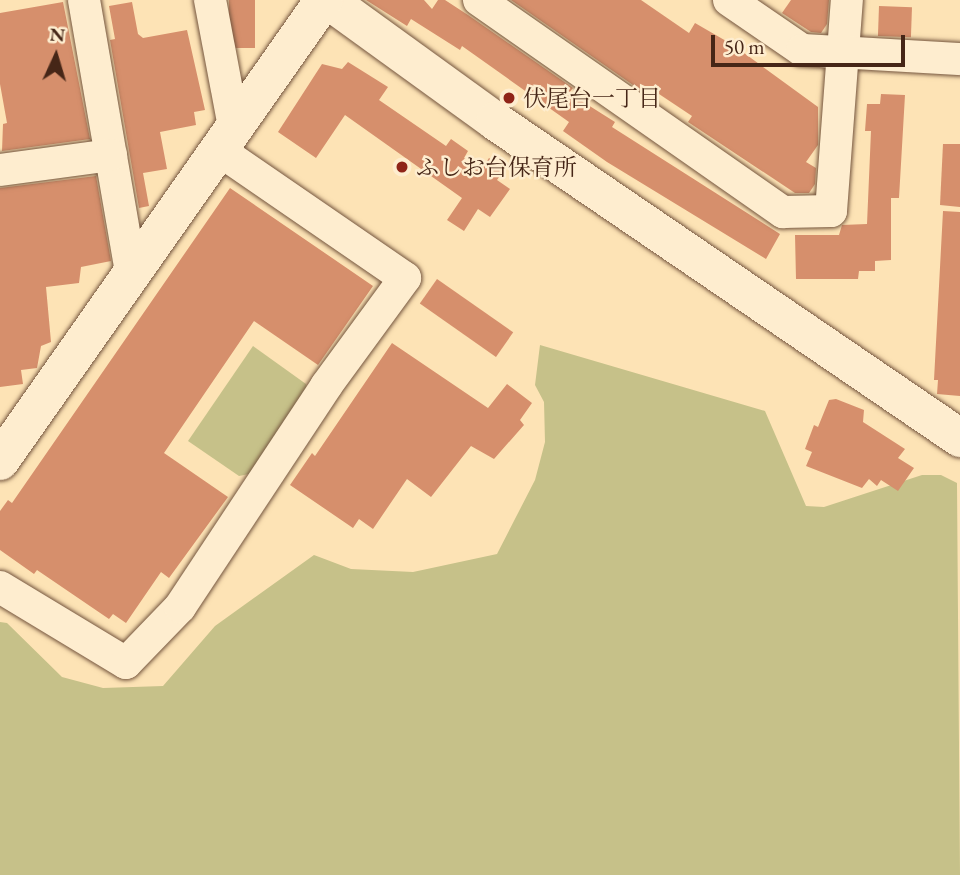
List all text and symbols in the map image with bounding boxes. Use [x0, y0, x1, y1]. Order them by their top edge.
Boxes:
north arrow [21, 21, 91, 91]
scale bar [715, 21, 909, 65]
text: N [49, 22, 66, 48]
text: 50 m [724, 33, 765, 60]
place label: 伏尾台一丁目 [523, 84, 661, 112]
marker: 伏尾台一丁目 [501, 90, 517, 106]
place label: ふしお台保育所 [416, 153, 577, 181]
marker: ふしお台保育所 [394, 159, 410, 175]

